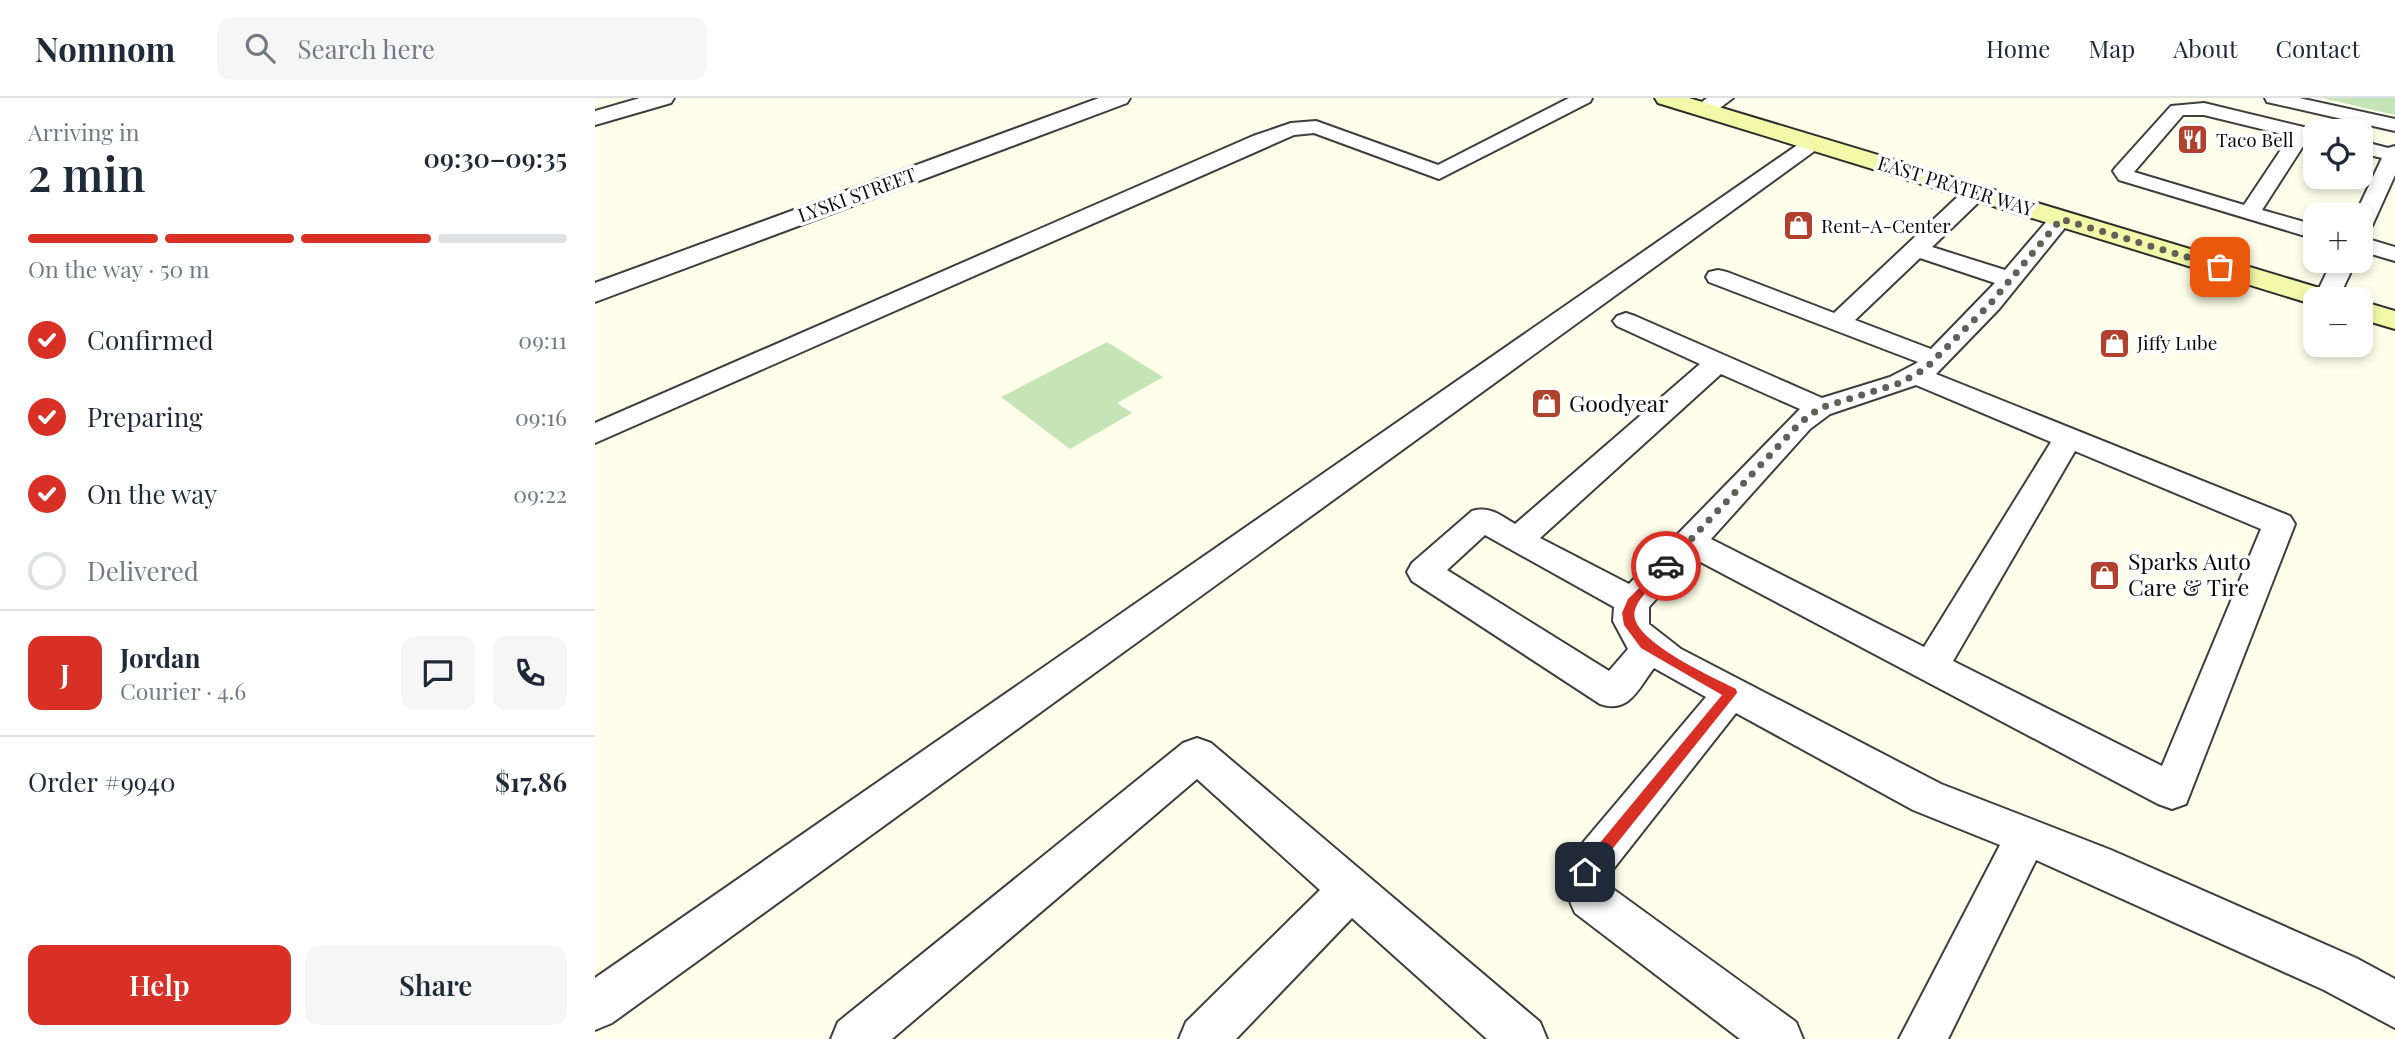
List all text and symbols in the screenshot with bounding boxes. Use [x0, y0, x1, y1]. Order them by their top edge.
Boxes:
search box [217, 17, 707, 80]
text: Nomnom [35, 26, 175, 70]
icon: search [241, 29, 279, 67]
text: Search here [297, 31, 435, 66]
text: Home [1986, 32, 2050, 64]
text: Map [2088, 32, 2135, 64]
text: About [2173, 32, 2237, 64]
text: Contact [2275, 32, 2360, 64]
text: Arriving in [28, 116, 140, 147]
map controls [2303, 119, 2373, 357]
button: locate [2303, 119, 2373, 189]
restaurant icon: Taco Bell [2176, 123, 2210, 157]
place label: Taco Bell [2216, 126, 2294, 152]
text: 09:30–09:35 [424, 140, 567, 175]
text: 2 min [28, 142, 146, 204]
street label: EAST PRATER WAY [1875, 149, 2038, 221]
street label: LYSKI STREET [794, 161, 920, 228]
button: + [2303, 203, 2373, 273]
shop icon: Rent-A-Center [1781, 209, 1815, 243]
place label: Rent-A-Center [1821, 212, 1951, 238]
pin [2190, 237, 2250, 297]
icon: bag [2201, 248, 2239, 286]
text: On the way · 50 m [28, 253, 210, 284]
button: − [2303, 287, 2373, 357]
icon: check [28, 321, 66, 359]
text: Confirmed [87, 322, 214, 357]
text: 09:11 [518, 324, 567, 355]
shop icon: Jiffy Lube [2097, 326, 2131, 360]
place label: Jiffy Lube [2136, 329, 2217, 355]
shop icon: Goodyear [1529, 387, 1563, 421]
place label: Goodyear [1569, 387, 1668, 418]
icon: check [28, 398, 66, 436]
text: Preparing [87, 399, 203, 434]
text: 09:16 [515, 401, 567, 432]
icon: check [28, 475, 66, 513]
text: On the way [87, 476, 217, 511]
text: 09:22 [513, 478, 567, 509]
courier [1631, 531, 1701, 601]
place label: Sparks Auto Care & Tire [2128, 545, 2251, 602]
icon: car [1647, 547, 1685, 585]
text: Delivered [87, 553, 199, 588]
shop icon: Sparks Auto Care & Tire [2088, 558, 2122, 592]
button: chat [401, 636, 475, 710]
button: phone [493, 636, 567, 710]
text: Jordan [120, 640, 200, 675]
text: J [60, 656, 70, 691]
text: Courier · 4.6 [120, 675, 246, 706]
text: Order #9940 [28, 764, 176, 799]
text: $17.86 [495, 764, 567, 799]
pin [1555, 842, 1615, 902]
icon: home [1566, 853, 1604, 891]
button: Help [28, 945, 291, 1025]
button: Share [305, 945, 567, 1025]

